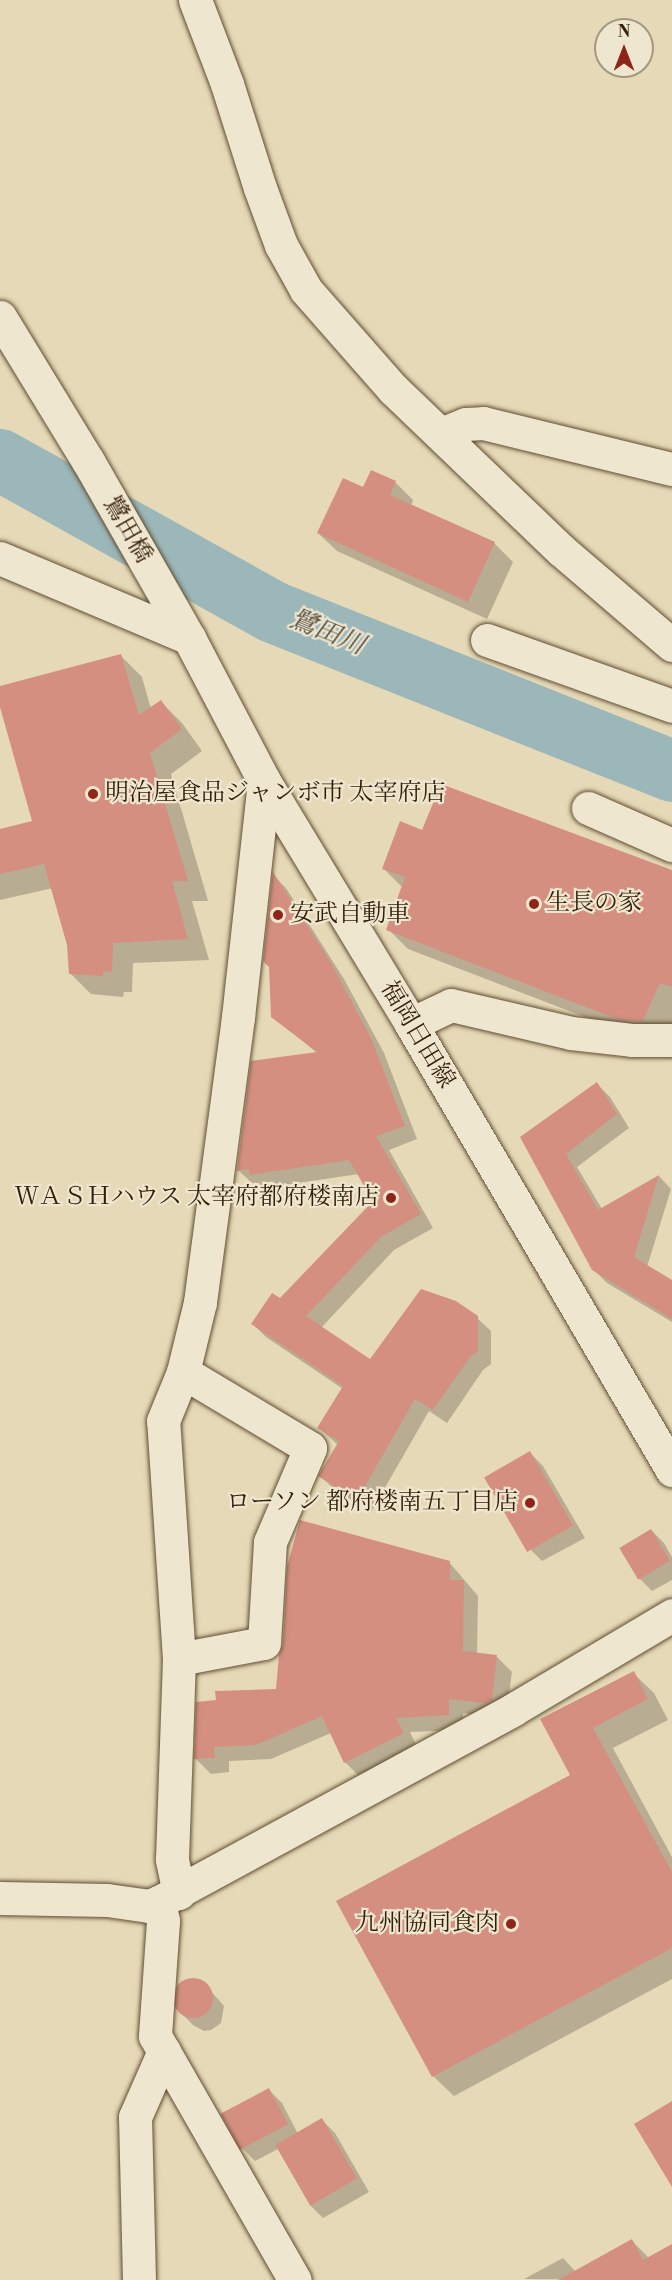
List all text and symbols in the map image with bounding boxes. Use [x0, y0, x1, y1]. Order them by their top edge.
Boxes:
north arrow [594, 18, 654, 78]
text: N [618, 22, 630, 42]
street label: 鷺田橋 [97, 492, 157, 568]
water label: 鷺田川 [285, 604, 369, 662]
place label: 明治屋食品ジャンボ市 太宰府店 [105, 780, 446, 808]
marker: 明治屋食品ジャンボ市 太宰府店 [86, 787, 100, 801]
place label: 生長の家 [546, 890, 642, 918]
marker: 生長の家 [527, 897, 541, 911]
place label: 安武自動車 [290, 901, 410, 929]
marker: 安武自動車 [271, 908, 285, 922]
street label: 福岡日田線 [374, 976, 460, 1094]
place label: ＷＡＳＨハウス 太宰府都府楼南店 [14, 1184, 379, 1212]
marker: ＷＡＳＨハウス 太宰府都府楼南店 [384, 1191, 398, 1205]
place label: ローソン 都府楼南五丁目店 [225, 1489, 518, 1517]
marker: ローソン 都府楼南五丁目店 [523, 1496, 537, 1510]
place label: 九州協同食肉 [355, 1910, 499, 1938]
marker: 九州協同食肉 [504, 1917, 518, 1931]

